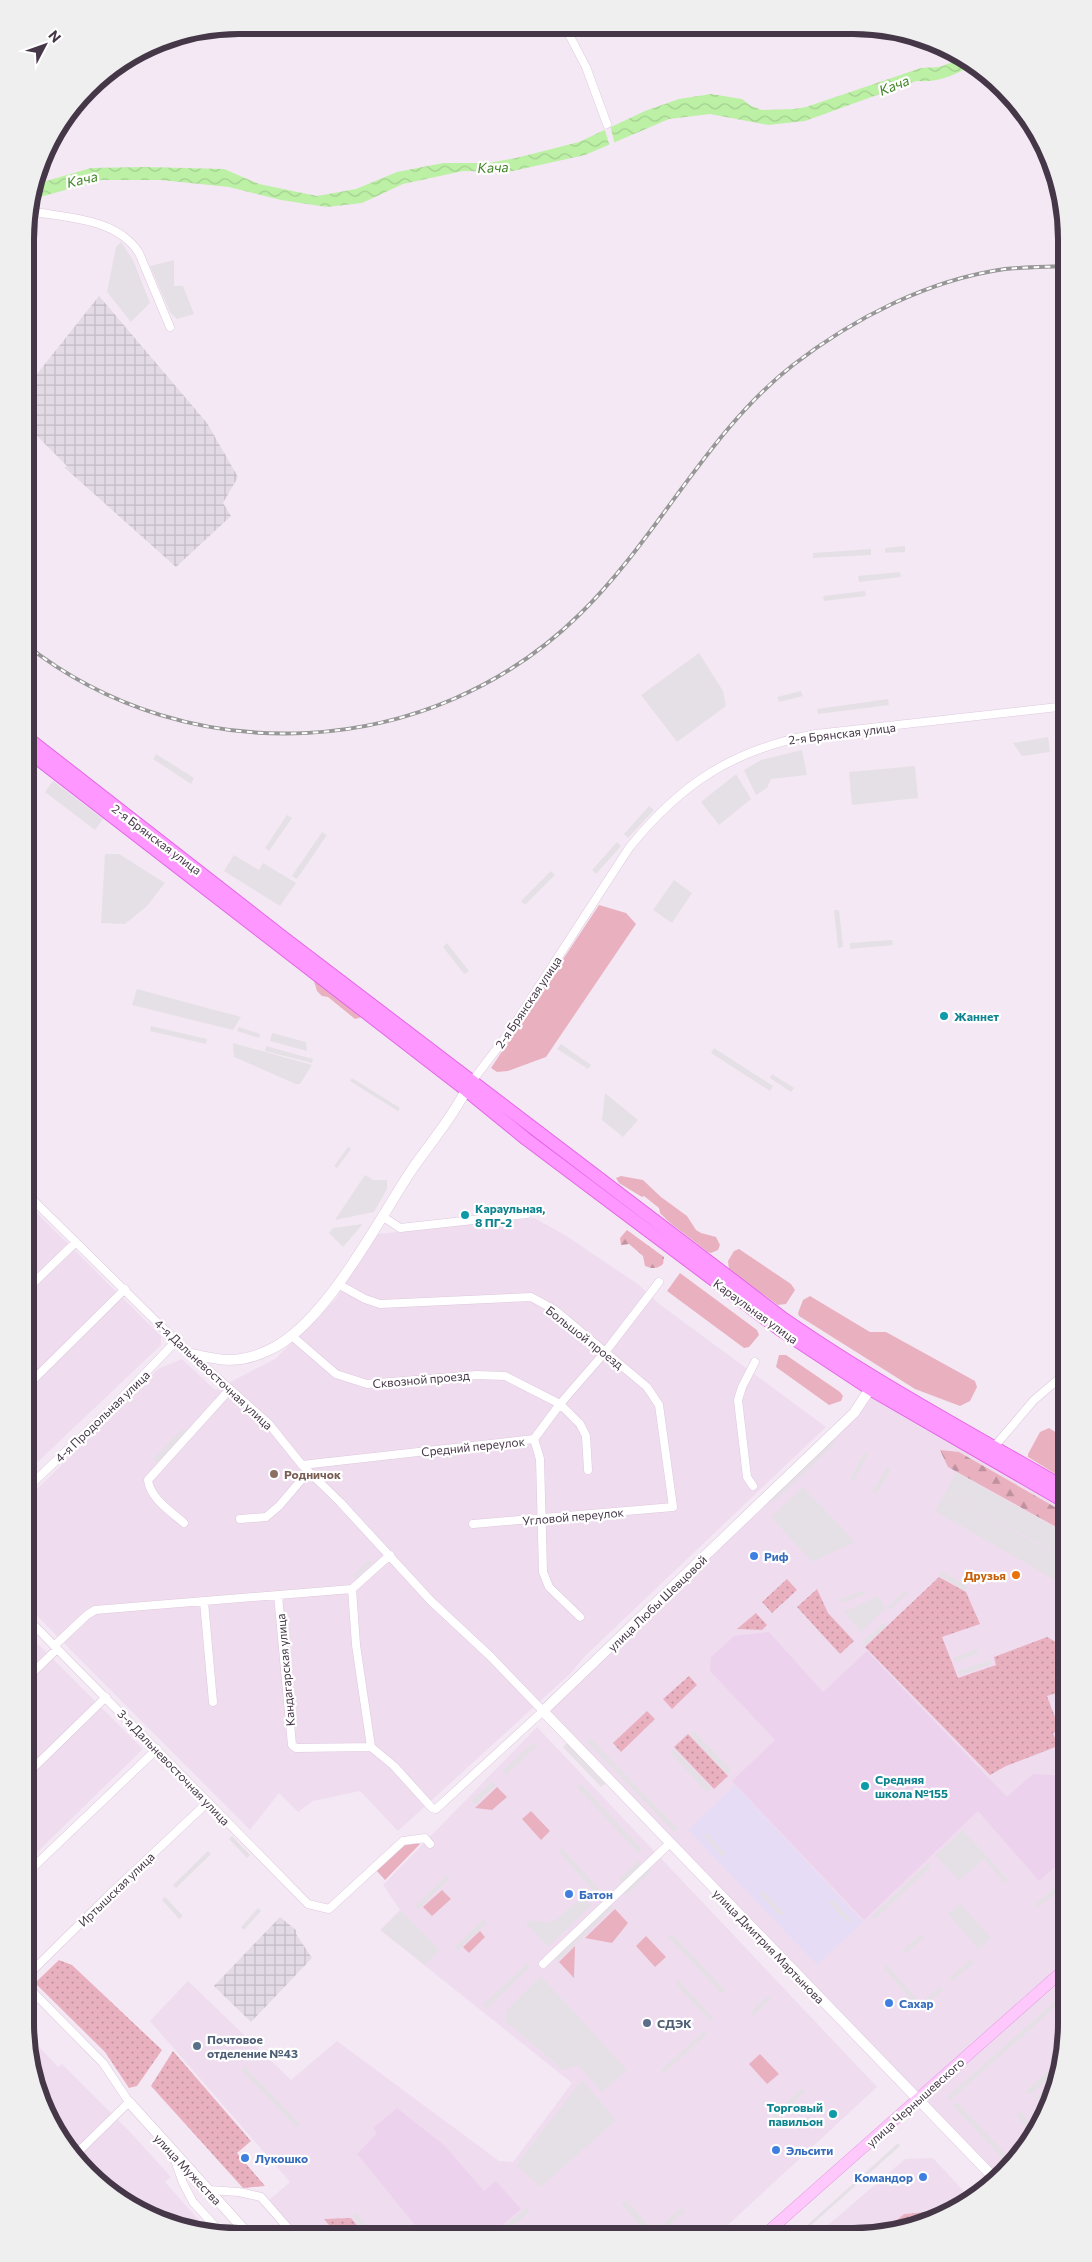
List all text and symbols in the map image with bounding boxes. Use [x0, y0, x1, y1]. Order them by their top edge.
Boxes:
north arrow [20, 20, 70, 70]
text: N [45, 27, 65, 46]
water label: Кача [876, 71, 912, 99]
water label: Кача [477, 158, 509, 176]
water label: Кача [65, 167, 99, 191]
street label: 2-я Брянская улица [788, 719, 896, 747]
street label: 2-я Брянская улица [110, 801, 204, 877]
street label: 2-я Брянская улица [492, 953, 564, 1051]
place label: Жаннет [954, 1009, 999, 1023]
marker: Жаннет [938, 1010, 950, 1022]
place label: Караульная, 8 ПГ-2 [475, 1201, 545, 1229]
marker: Караульная, 8 ПГ-2 [459, 1209, 471, 1221]
street label: Караульная улица [711, 1276, 801, 1346]
street label: Большой проезд [544, 1302, 626, 1372]
street label: 4-я Дальневосточная улица [152, 1316, 276, 1432]
street label: 4-я Продольная улица [52, 1367, 152, 1465]
street label: Сквозной проезд [372, 1368, 470, 1390]
street label: Средний переулок [420, 1434, 526, 1458]
place label: Родничок [284, 1467, 341, 1481]
marker: Родничок [268, 1468, 280, 1480]
street label: Угловой переулок [522, 1505, 625, 1527]
place label: Риф [764, 1549, 789, 1563]
marker: Риф [748, 1550, 760, 1562]
street label: улица Любы Шевцовой [605, 1552, 709, 1654]
place label: Друзья [964, 1568, 1006, 1582]
marker: Друзья [1010, 1569, 1022, 1581]
street label: Кандагарская улица [273, 1613, 297, 1727]
street label: 3-я Дальневосточная улица [115, 1706, 233, 1828]
place label: Средняя школа №155 [875, 1772, 948, 1800]
marker: Средняя школа №155 [859, 1780, 871, 1792]
street label: Иртышская улица [75, 1849, 157, 1929]
street label: улица Дмитрия Мартынова [711, 1886, 827, 2006]
place label: Батон [579, 1887, 613, 1901]
marker: Батон [563, 1888, 575, 1900]
place label: Сахар [899, 1996, 934, 2010]
marker: Сахар [883, 1997, 895, 2009]
place label: СДЭК [657, 2016, 692, 2030]
marker: СДЭК [641, 2017, 653, 2029]
place label: Почтовое отделение №43 [207, 2032, 298, 2060]
marker: Почтовое отделение №43 [191, 2040, 203, 2052]
street label: улица Чернышевского [863, 2055, 967, 2149]
place label: Торговый павильон [767, 2100, 823, 2128]
marker: Торговый павильон [827, 2108, 839, 2120]
street label: улица Мужества [151, 2131, 225, 2207]
place label: Эльсити [786, 2143, 833, 2157]
marker: Эльсити [770, 2144, 782, 2156]
place label: Лукошко [255, 2151, 308, 2165]
marker: Лукошко [239, 2152, 251, 2164]
place label: Командор [854, 2170, 913, 2184]
marker: Командор [917, 2171, 929, 2183]

